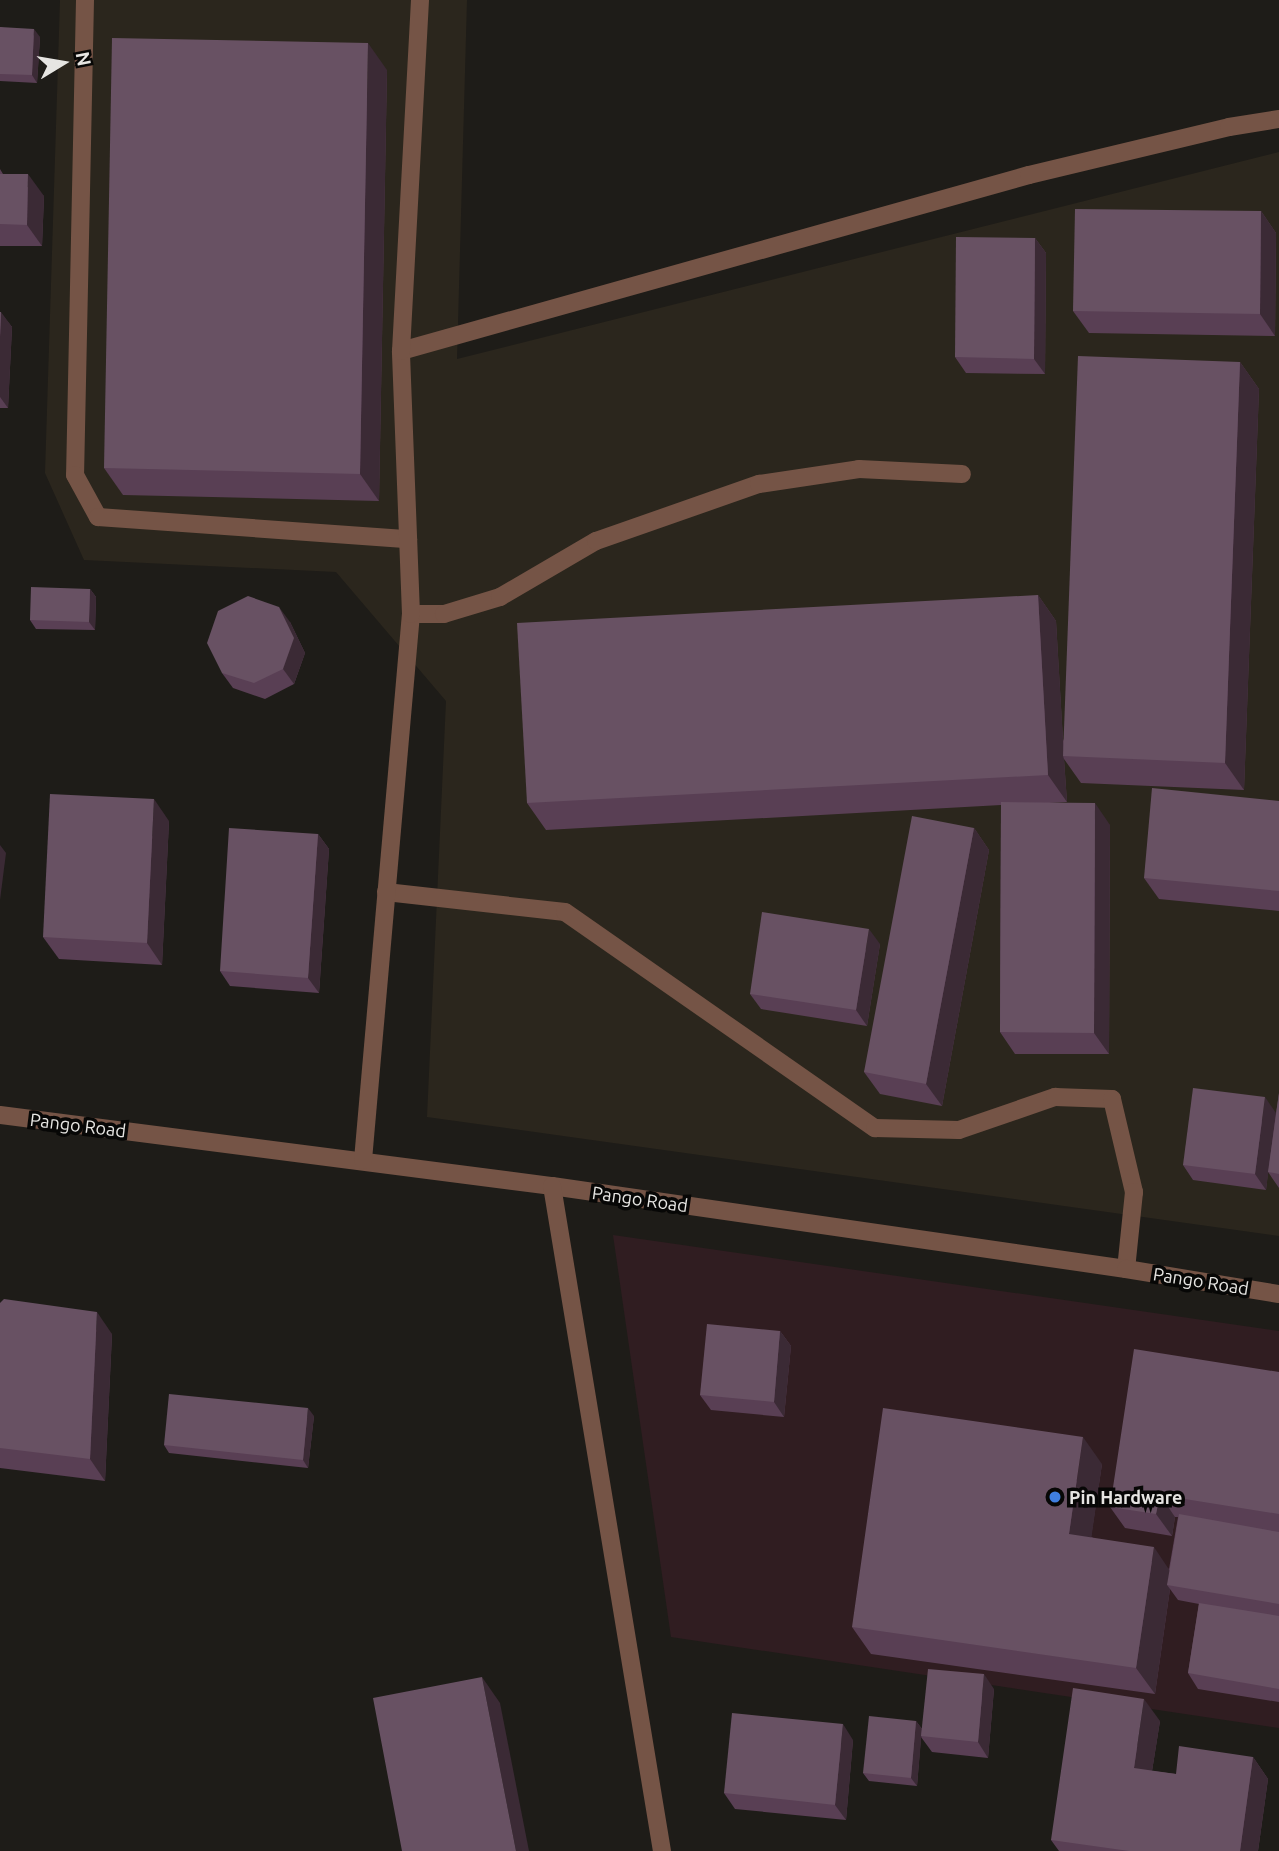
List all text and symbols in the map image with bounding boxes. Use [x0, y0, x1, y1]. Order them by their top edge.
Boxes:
north arrow [28, 28, 98, 98]
text: N [71, 50, 96, 68]
street label: Pango Road [29, 1108, 127, 1142]
street label: Pango Road [591, 1182, 689, 1216]
street label: Pango Road [1152, 1263, 1250, 1299]
place label: Pin Hardware [1069, 1486, 1182, 1508]
marker: Pin Hardware [1047, 1489, 1063, 1505]

